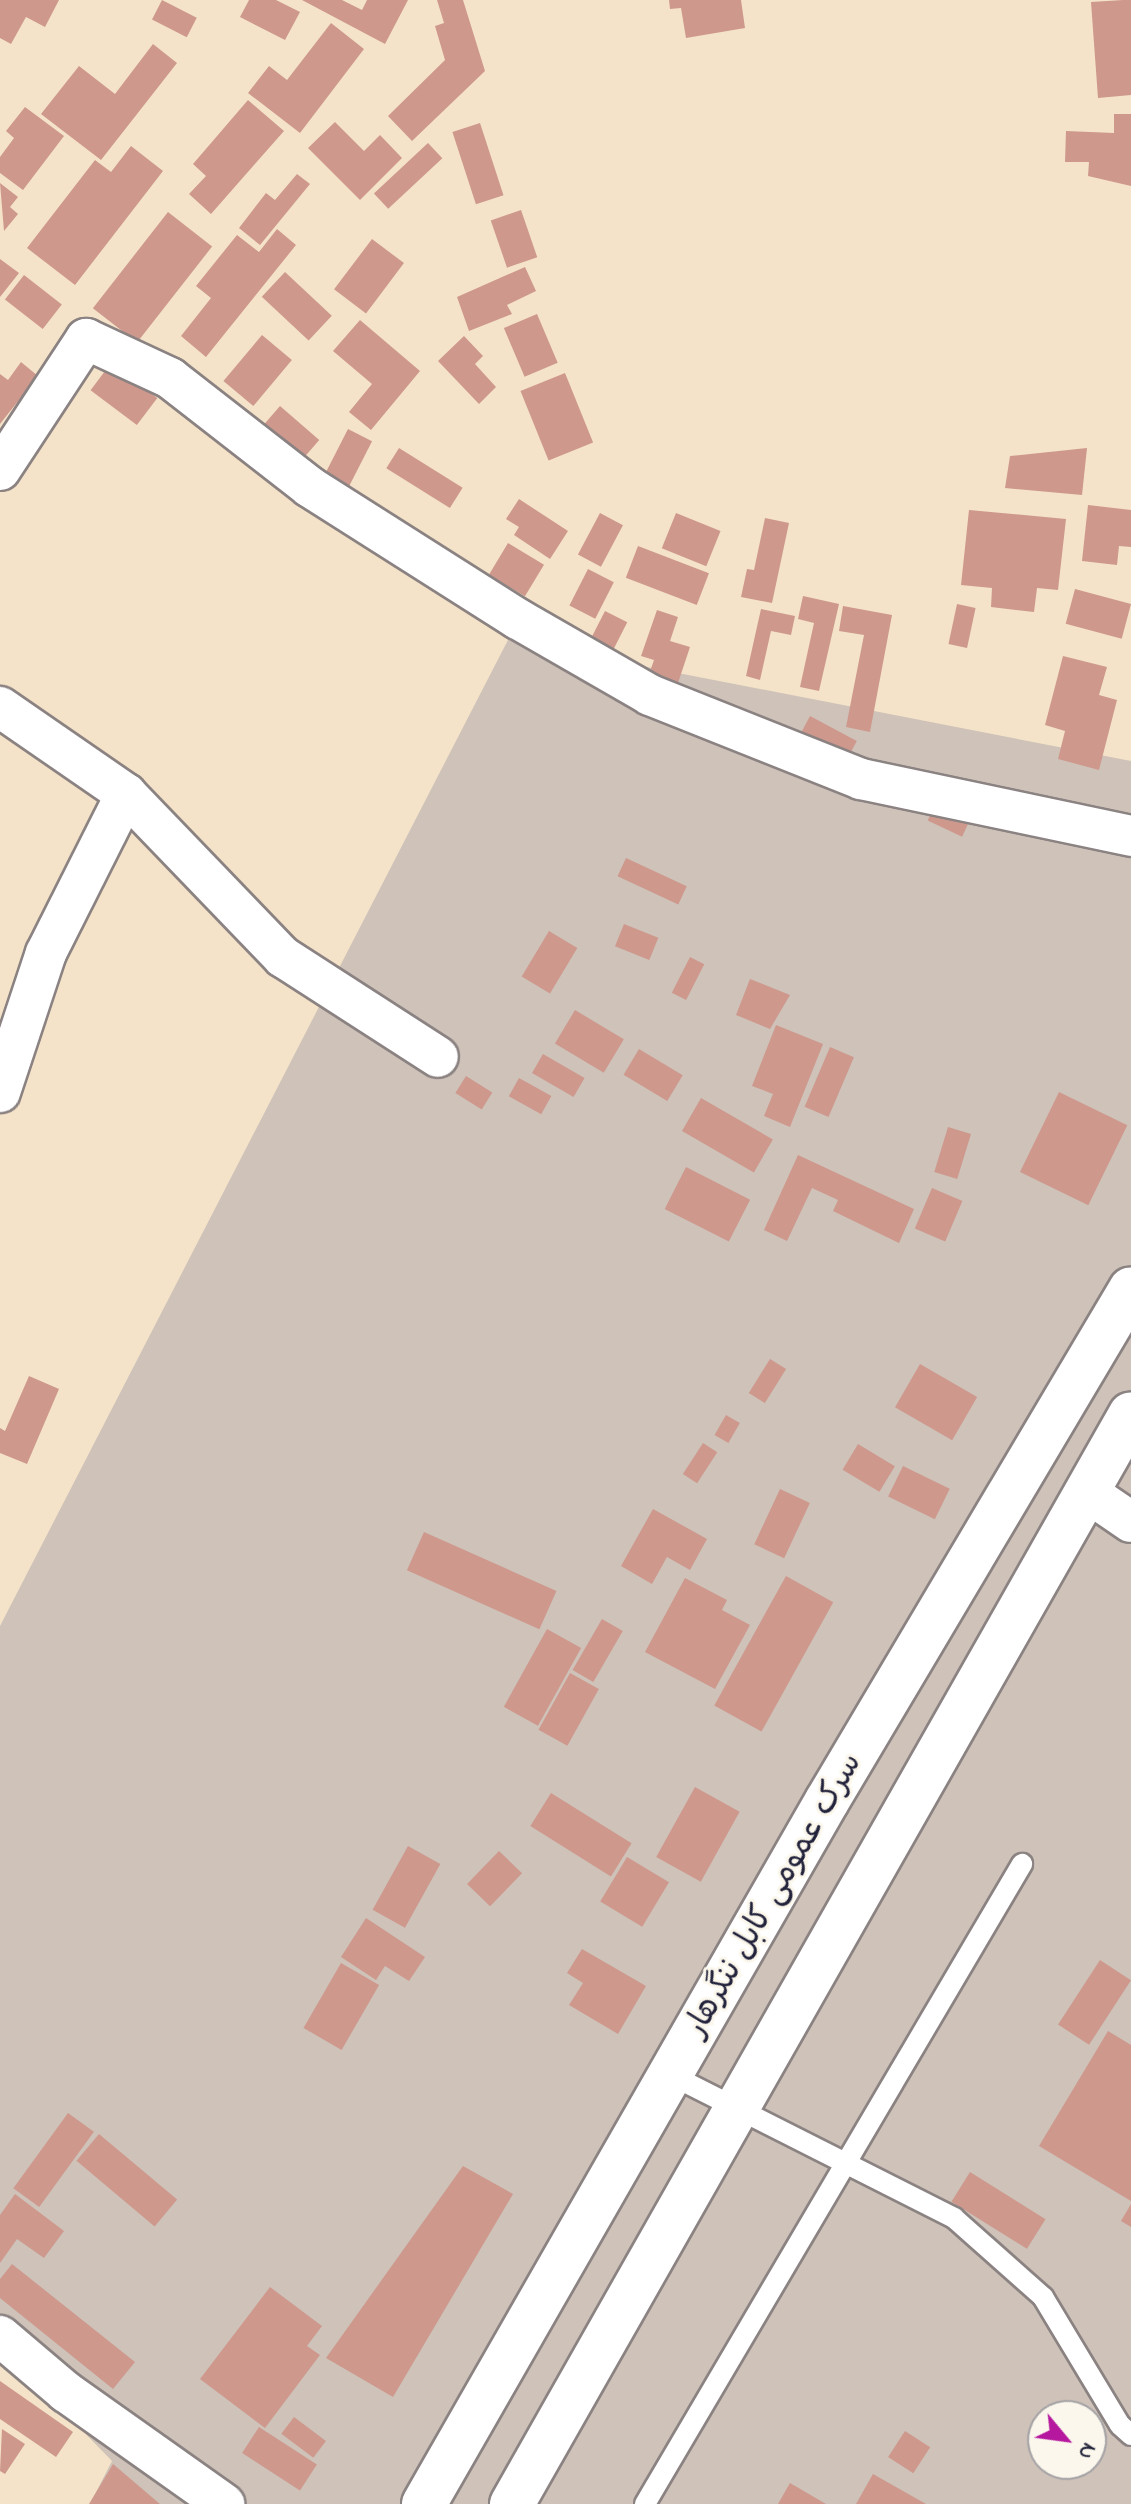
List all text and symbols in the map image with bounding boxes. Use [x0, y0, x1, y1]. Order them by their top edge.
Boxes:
street label: سرک عمومی کابل ننگرهار [678, 1747, 872, 2045]
north arrow [1027, 2400, 1107, 2480]
text: N [1069, 2436, 1104, 2465]

